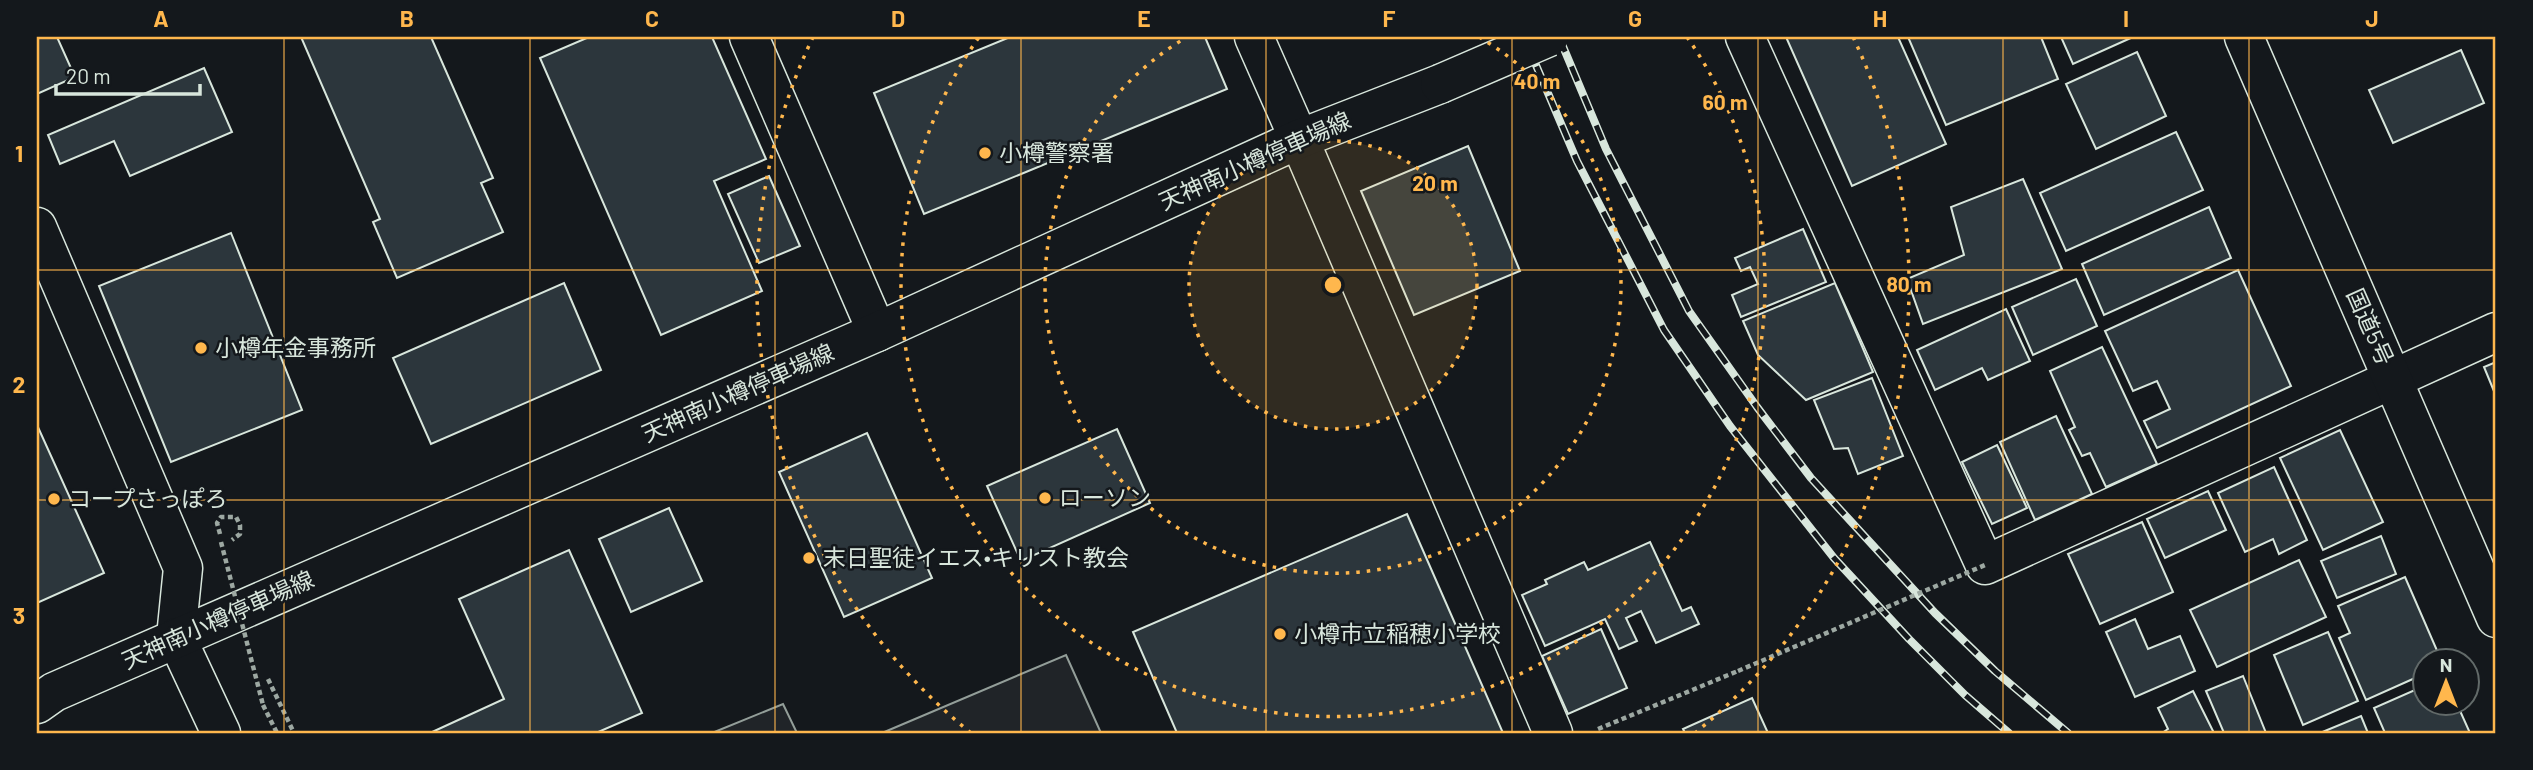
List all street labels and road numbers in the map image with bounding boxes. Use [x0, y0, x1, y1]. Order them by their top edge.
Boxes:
street label: 天神南小樽停車場線 [1154, 105, 1355, 215]
street label: 国道5号 [2342, 284, 2400, 369]
street label: 天神南小樽停車場線 [637, 337, 838, 447]
street label: 天神南小樽停車場線 [117, 564, 318, 674]

